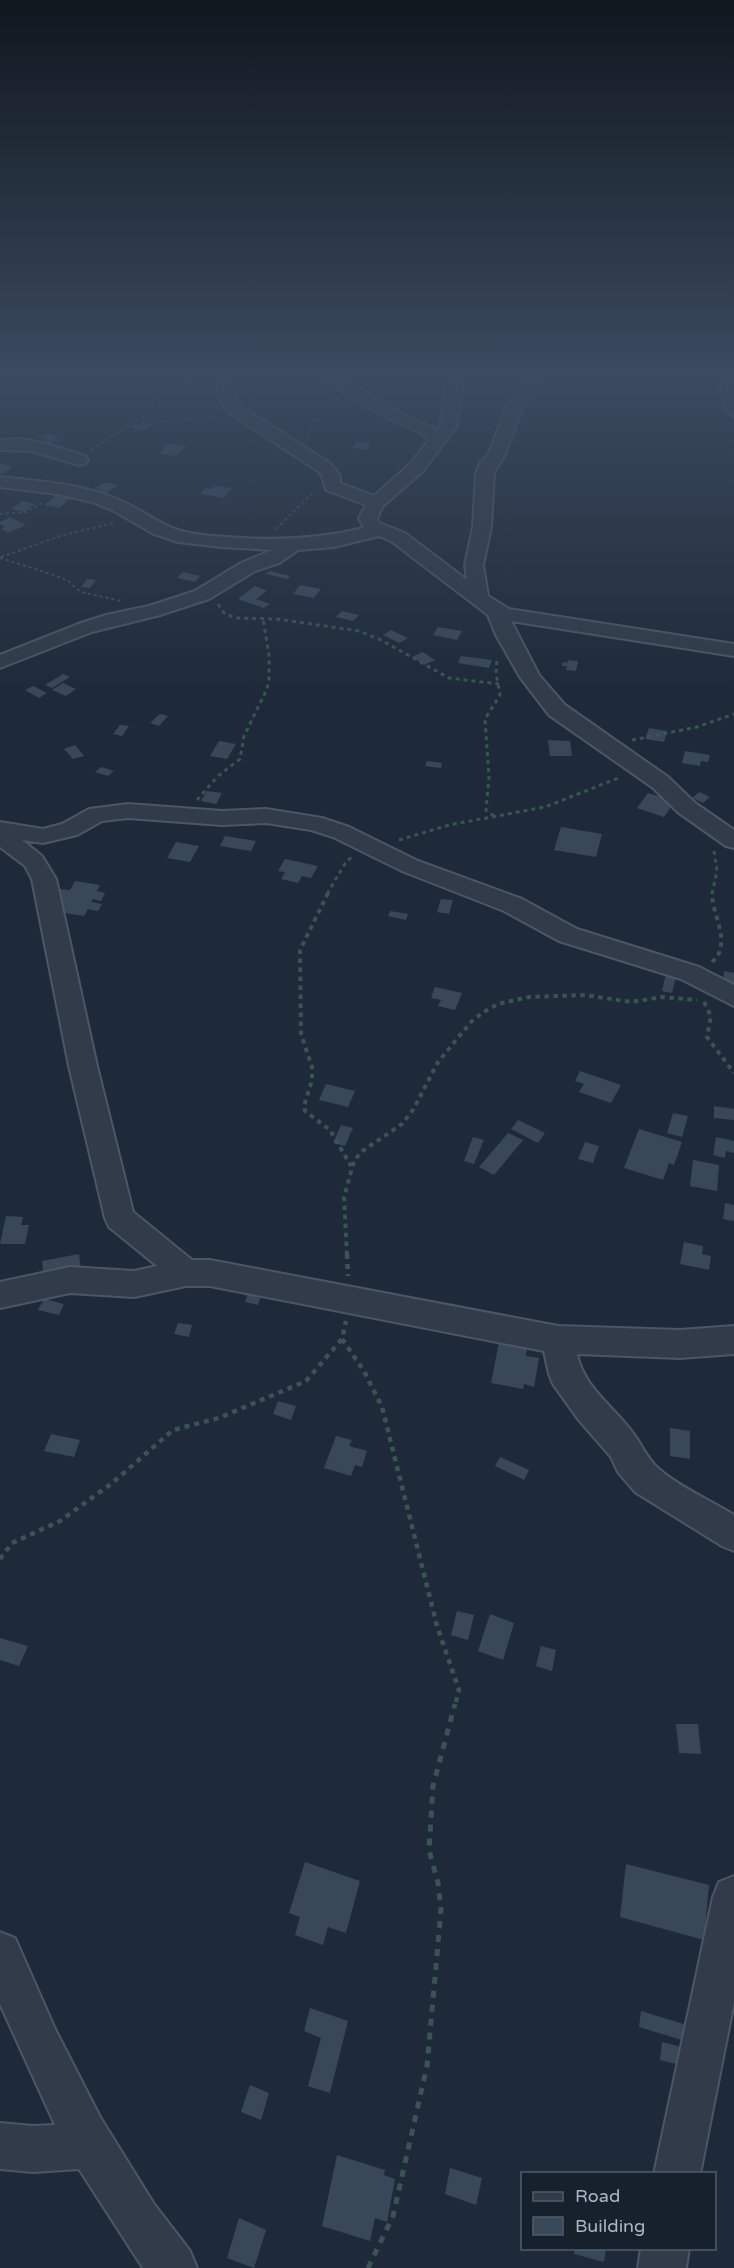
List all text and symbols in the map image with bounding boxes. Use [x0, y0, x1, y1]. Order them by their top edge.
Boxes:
legend [521, 2172, 716, 2250]
text: Road [575, 2185, 620, 2207]
text: Building [575, 2215, 645, 2237]

